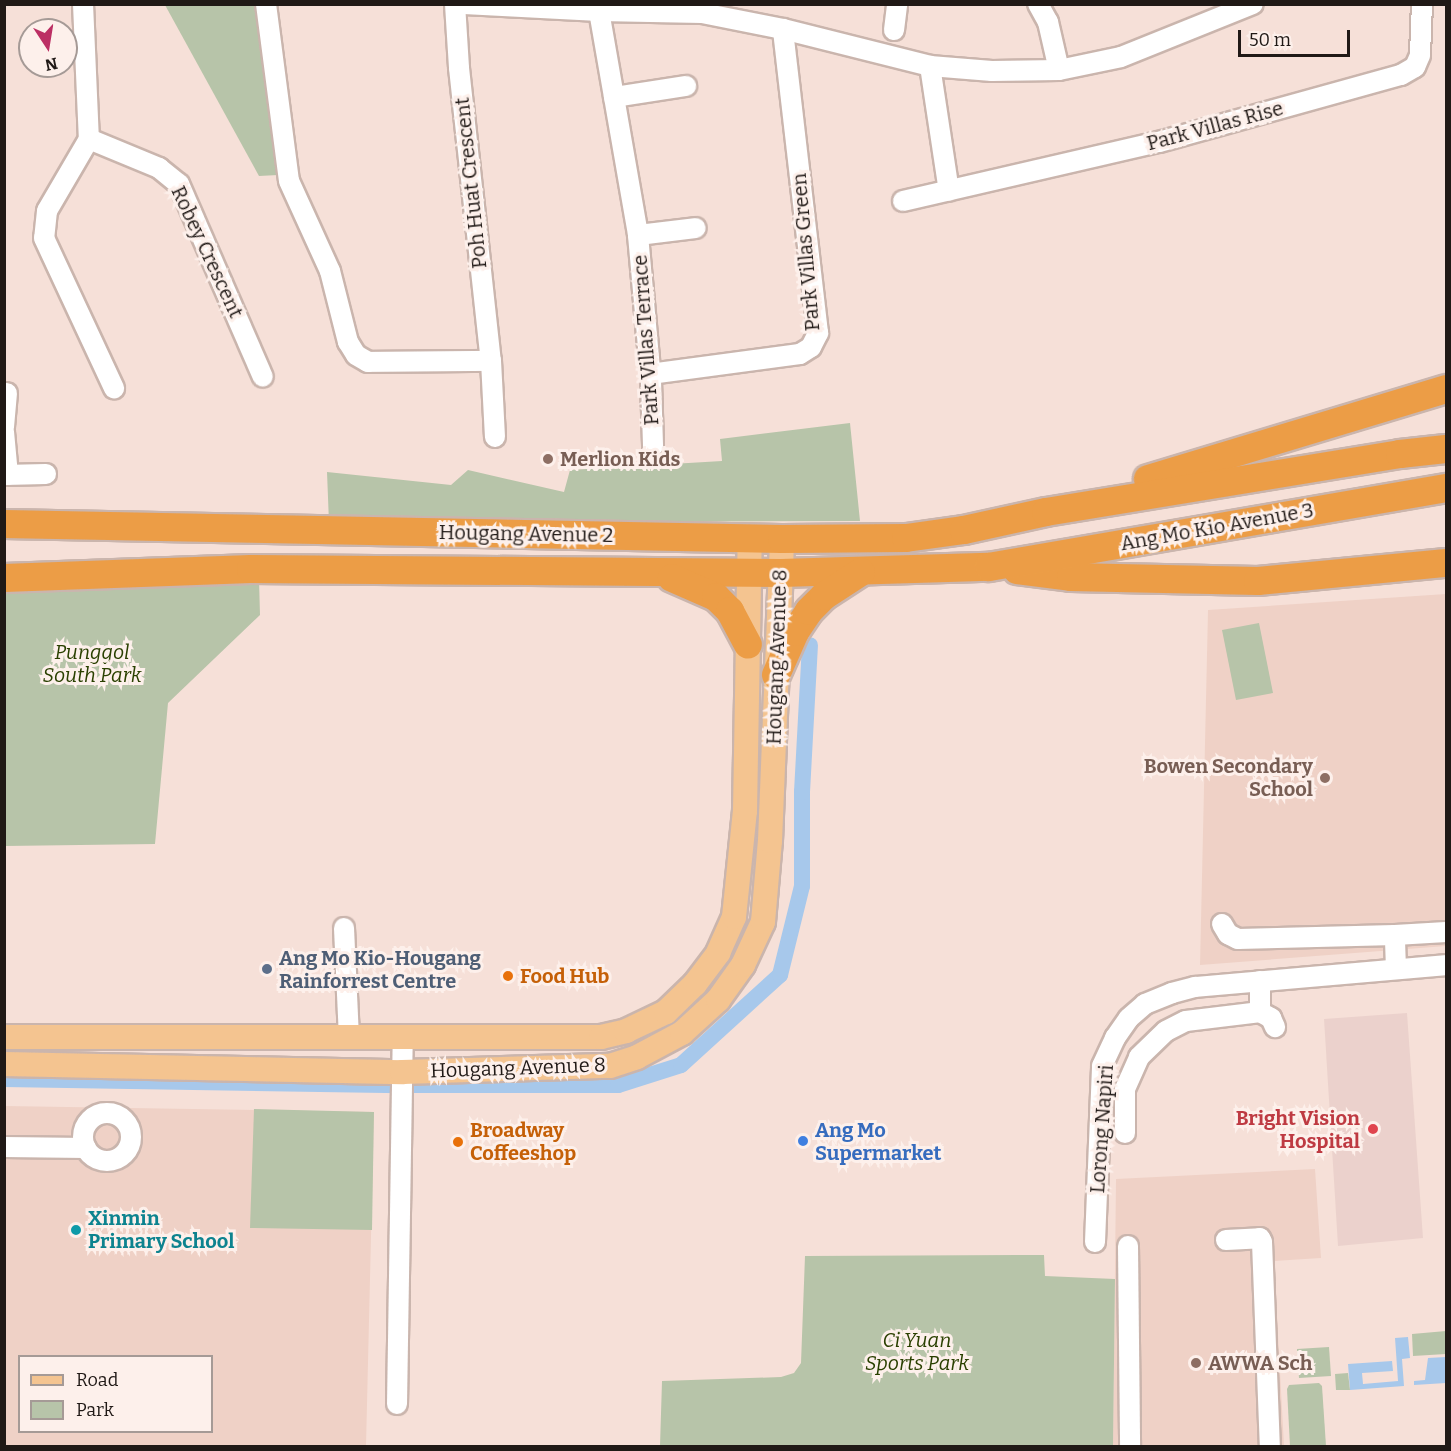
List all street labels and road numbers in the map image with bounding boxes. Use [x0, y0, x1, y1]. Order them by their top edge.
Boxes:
street label: Poh Huat Crescent [450, 96, 492, 270]
street label: Park Villas Rise [1144, 96, 1286, 156]
street label: Park Villas Green [787, 172, 825, 332]
street label: Robey Crescent [166, 182, 248, 322]
street label: Park Villas Terrace [628, 254, 664, 426]
street label: Ang Mo Kio Avenue 3 [1119, 498, 1315, 556]
street label: Hougang Avenue 2 [439, 520, 613, 548]
street label: Hougang Avenue 8 [762, 569, 792, 745]
street label: Hougang Avenue 8 [430, 1053, 606, 1083]
street label: Lorong Napiri [1086, 1064, 1118, 1194]

